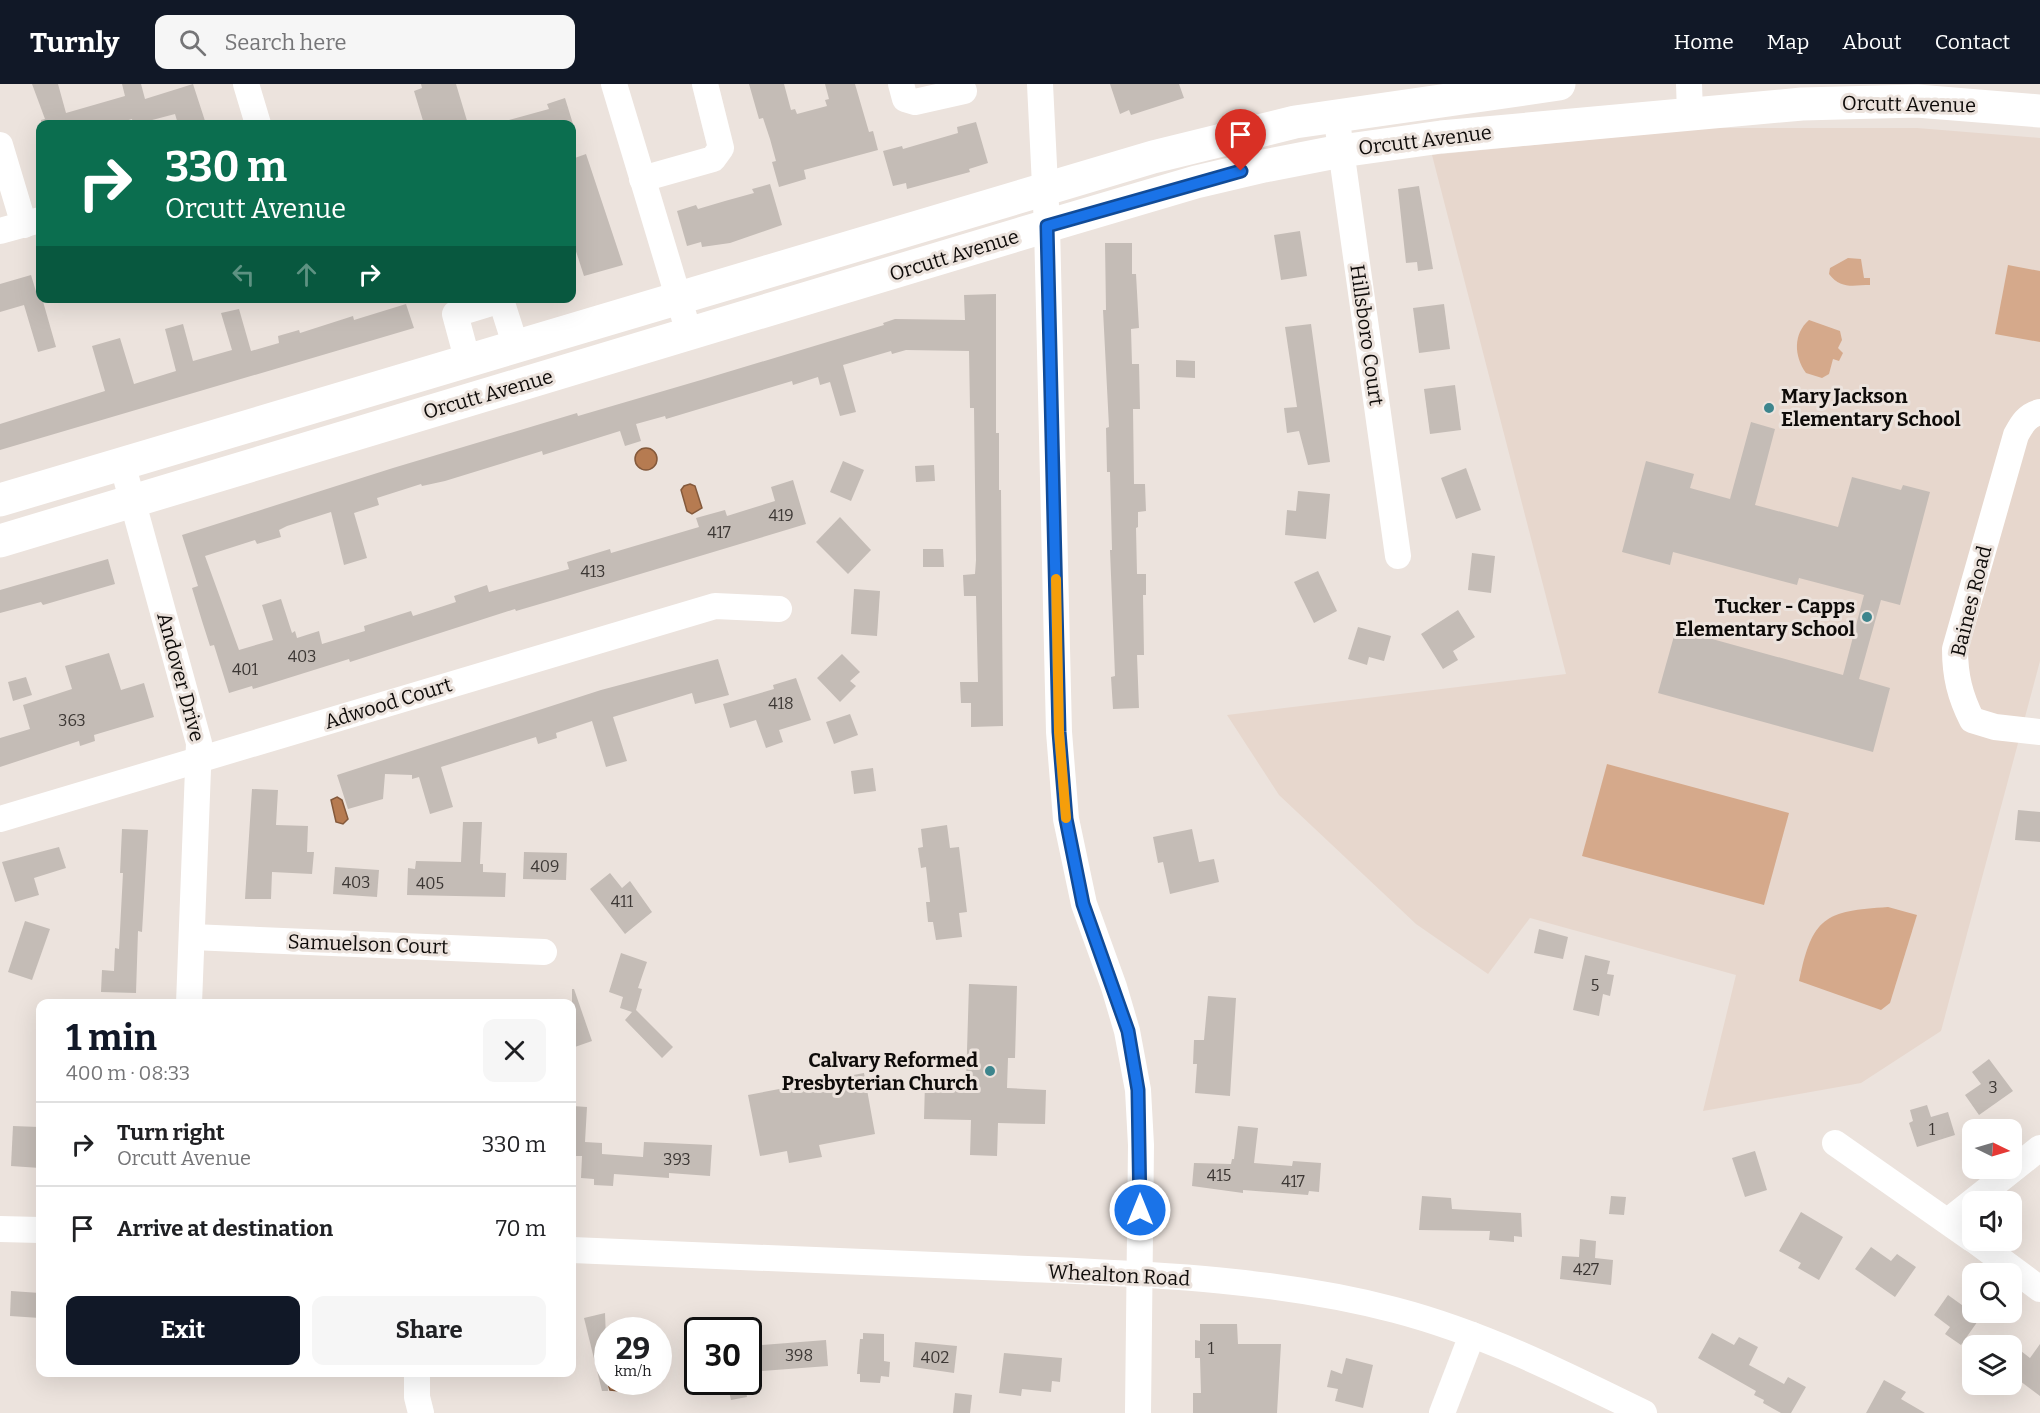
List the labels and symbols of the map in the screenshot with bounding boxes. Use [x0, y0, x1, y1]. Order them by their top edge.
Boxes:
street label: Orcutt Avenue [1842, 91, 1976, 117]
pin [1215, 109, 1266, 171]
street label: Orcutt Avenue [1357, 120, 1493, 160]
street label: Orcutt Avenue [886, 224, 1022, 286]
street label: Hillsboro Court [1345, 263, 1389, 407]
street label: Orcutt Avenue [420, 364, 556, 424]
place label: Mary Jackson Elementary School [1781, 384, 1961, 431]
marker: Mary Jackson Elementary School [1762, 401, 1776, 415]
house number: 419 [768, 506, 794, 525]
house number: 417 [707, 523, 731, 542]
street label: Baines Road [1946, 543, 1996, 659]
house number: 413 [581, 562, 605, 581]
place label: Tucker - Capps Elementary School [1675, 594, 1855, 641]
street label: Andover Drive [152, 610, 210, 744]
marker: Tucker - Capps Elementary School [1860, 610, 1874, 624]
house number: 403 [288, 647, 316, 666]
house number: 401 [232, 660, 259, 679]
street label: Adwood Court [321, 672, 455, 734]
house number: 418 [768, 694, 794, 713]
house number: 363 [58, 711, 86, 730]
house number: 409 [531, 857, 559, 876]
house number: 403 [342, 873, 370, 892]
house number: 405 [416, 874, 444, 893]
house number: 411 [611, 892, 634, 911]
street label: Samuelson Court [287, 929, 449, 959]
house number: 5 [1591, 976, 1599, 995]
place label: Calvary Reformed Presbyterian Church [782, 1048, 978, 1095]
marker: Calvary Reformed Presbyterian Church [983, 1064, 997, 1078]
house number: 3 [1988, 1078, 1998, 1097]
north arrow [1962, 1119, 2022, 1179]
house number: 1 [1929, 1120, 1936, 1139]
house number: 393 [663, 1150, 691, 1169]
house number: 415 [1207, 1166, 1231, 1185]
house number: 417 [1281, 1172, 1305, 1191]
position arrow [1108, 1178, 1172, 1242]
street label: Whealton Road [1047, 1259, 1191, 1291]
house number: 427 [1573, 1260, 1599, 1279]
speed limit sign: 30 [684, 1317, 762, 1395]
house number: 1 [1208, 1339, 1215, 1358]
house number: 398 [785, 1346, 813, 1365]
house number: 402 [921, 1348, 949, 1367]

